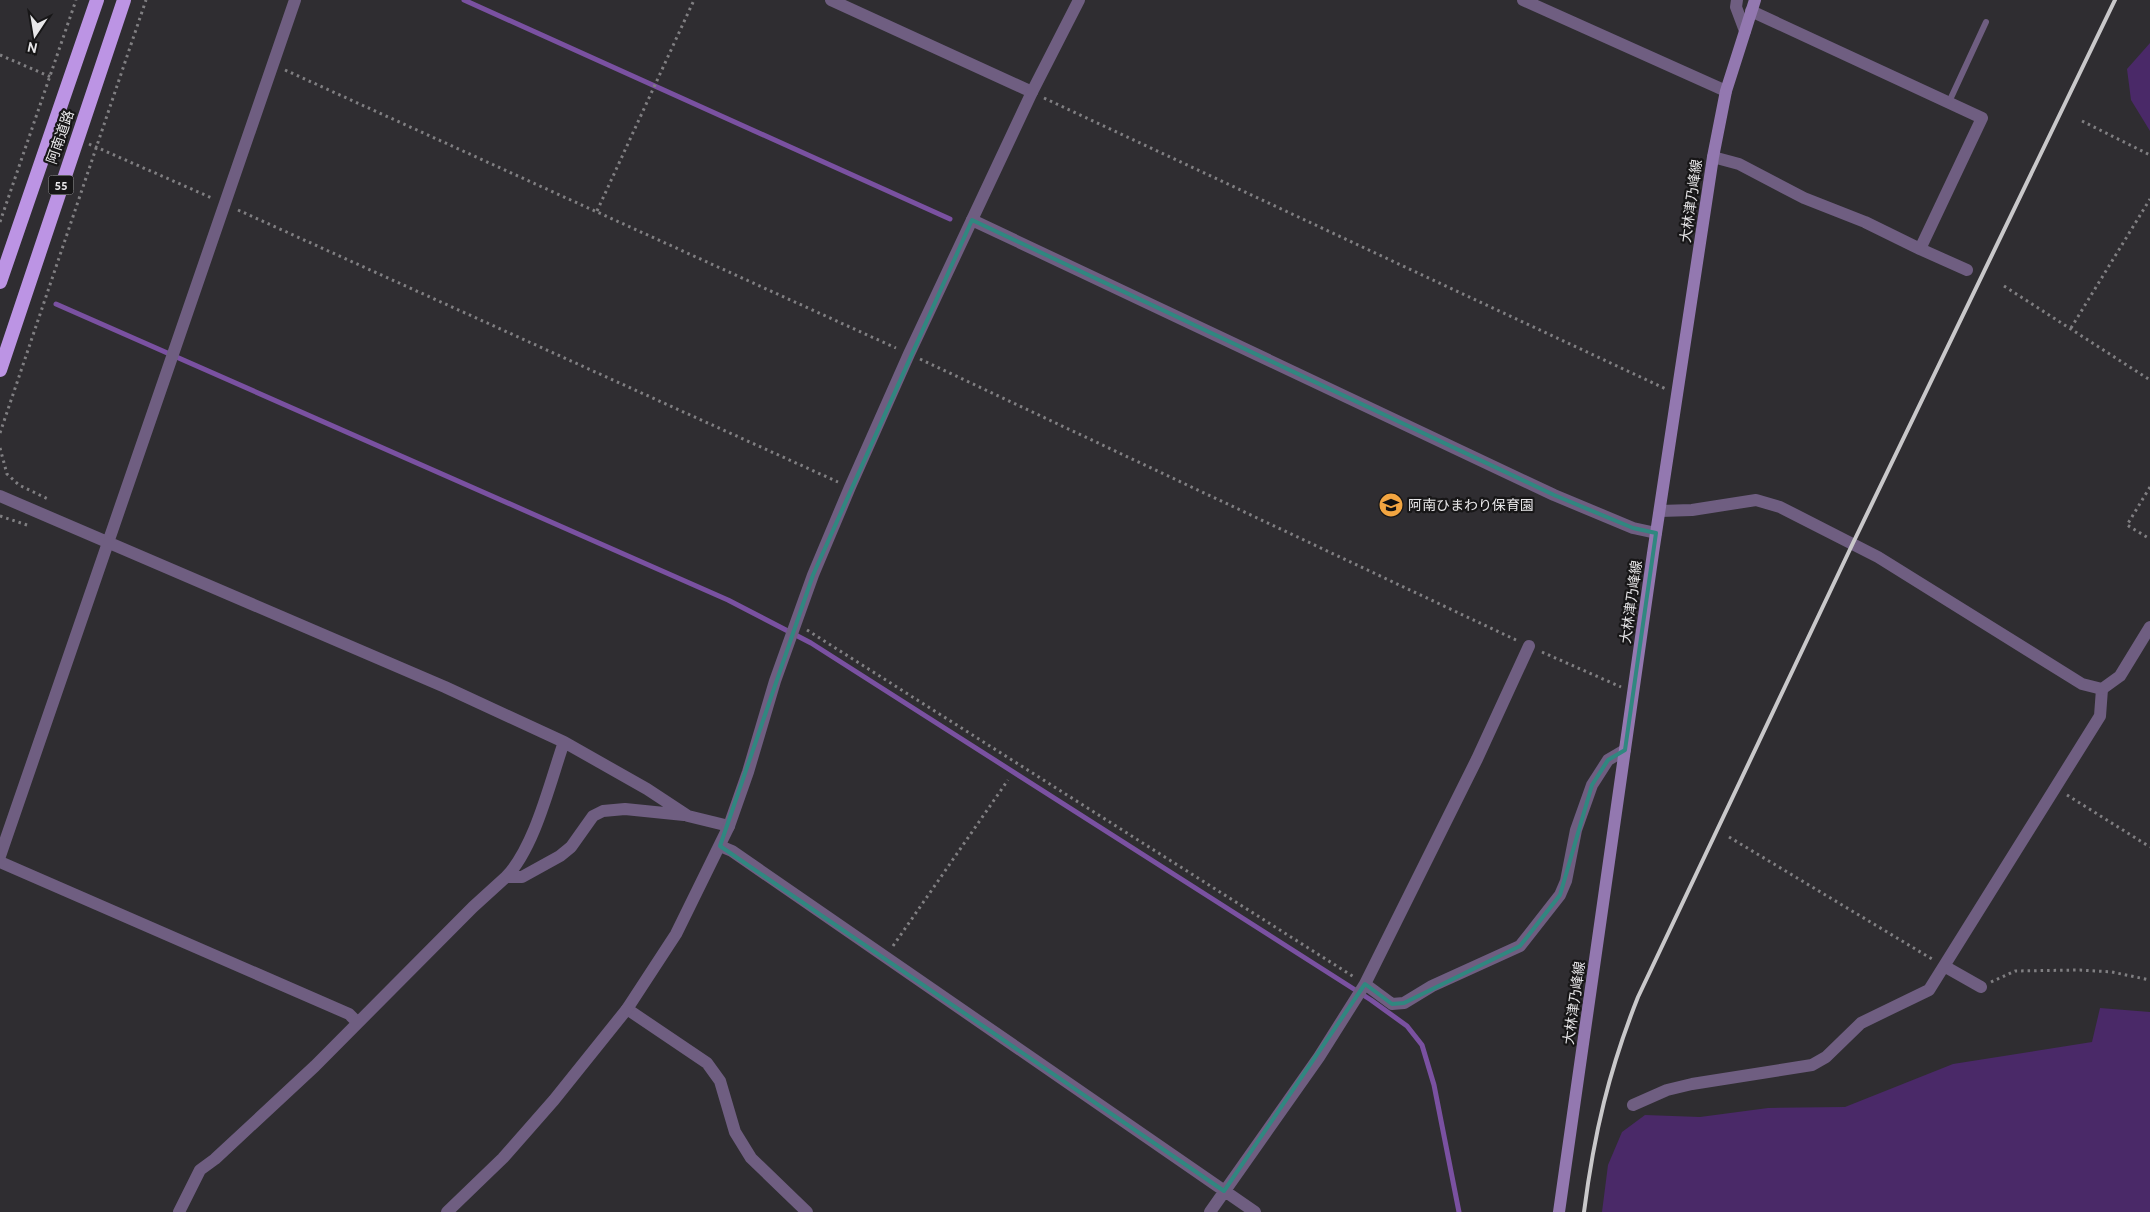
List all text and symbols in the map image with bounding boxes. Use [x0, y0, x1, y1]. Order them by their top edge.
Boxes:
north arrow [10, 10, 60, 60]
text: N [26, 38, 39, 58]
street label: 阿南道路 [42, 108, 78, 166]
street label: 大林津乃峰線 [1676, 158, 1706, 244]
road number: 55 [48, 176, 74, 194]
school or university icon: 阿南ひまわり保育園 [1378, 492, 1404, 518]
place label: 阿南ひまわり保育園 [1408, 496, 1534, 514]
street label: 大林津乃峰線 [1616, 559, 1646, 645]
street label: 大林津乃峰線 [1559, 960, 1589, 1046]

